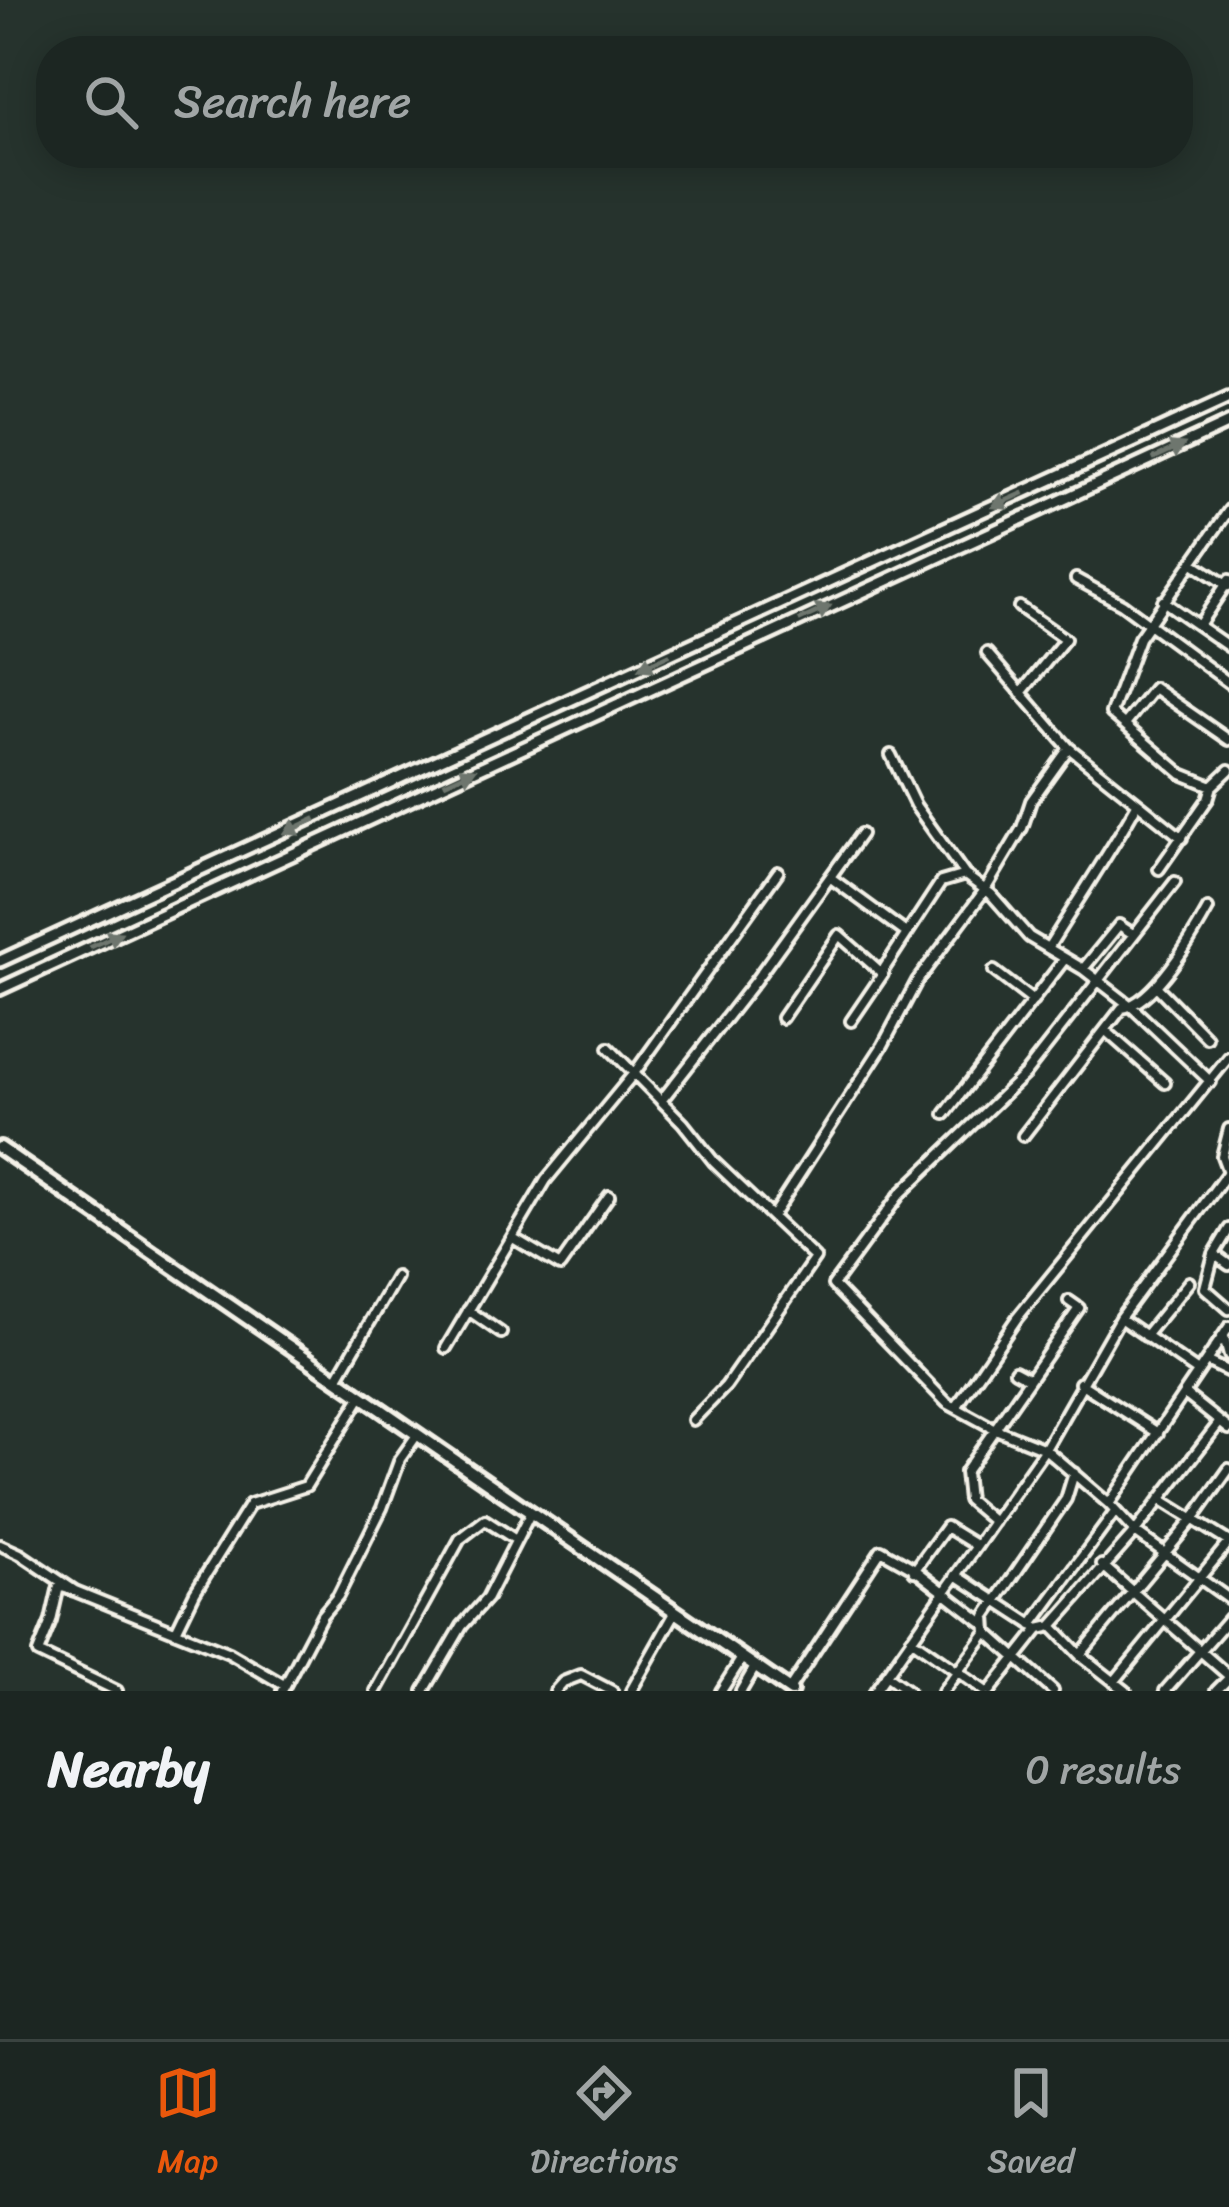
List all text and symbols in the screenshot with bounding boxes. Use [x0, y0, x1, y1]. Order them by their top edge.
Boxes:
search box [36, 36, 1193, 168]
text: Search here [174, 62, 411, 142]
icon: search [78, 69, 144, 135]
one-way arrow [1152, 441, 1187, 461]
one-way arrow [991, 490, 1026, 510]
one-way arrow [798, 603, 833, 623]
one-way arrow [636, 652, 671, 672]
one-way arrow [443, 766, 478, 786]
one-way arrow [282, 816, 317, 836]
one-way arrow [89, 930, 124, 950]
text: Nearby [48, 1724, 209, 1814]
text: 0 results [1025, 1735, 1181, 1804]
tab: Map [155, 2060, 221, 2190]
tab: Directions [530, 2060, 678, 2190]
tab: Saved [987, 2060, 1074, 2190]

